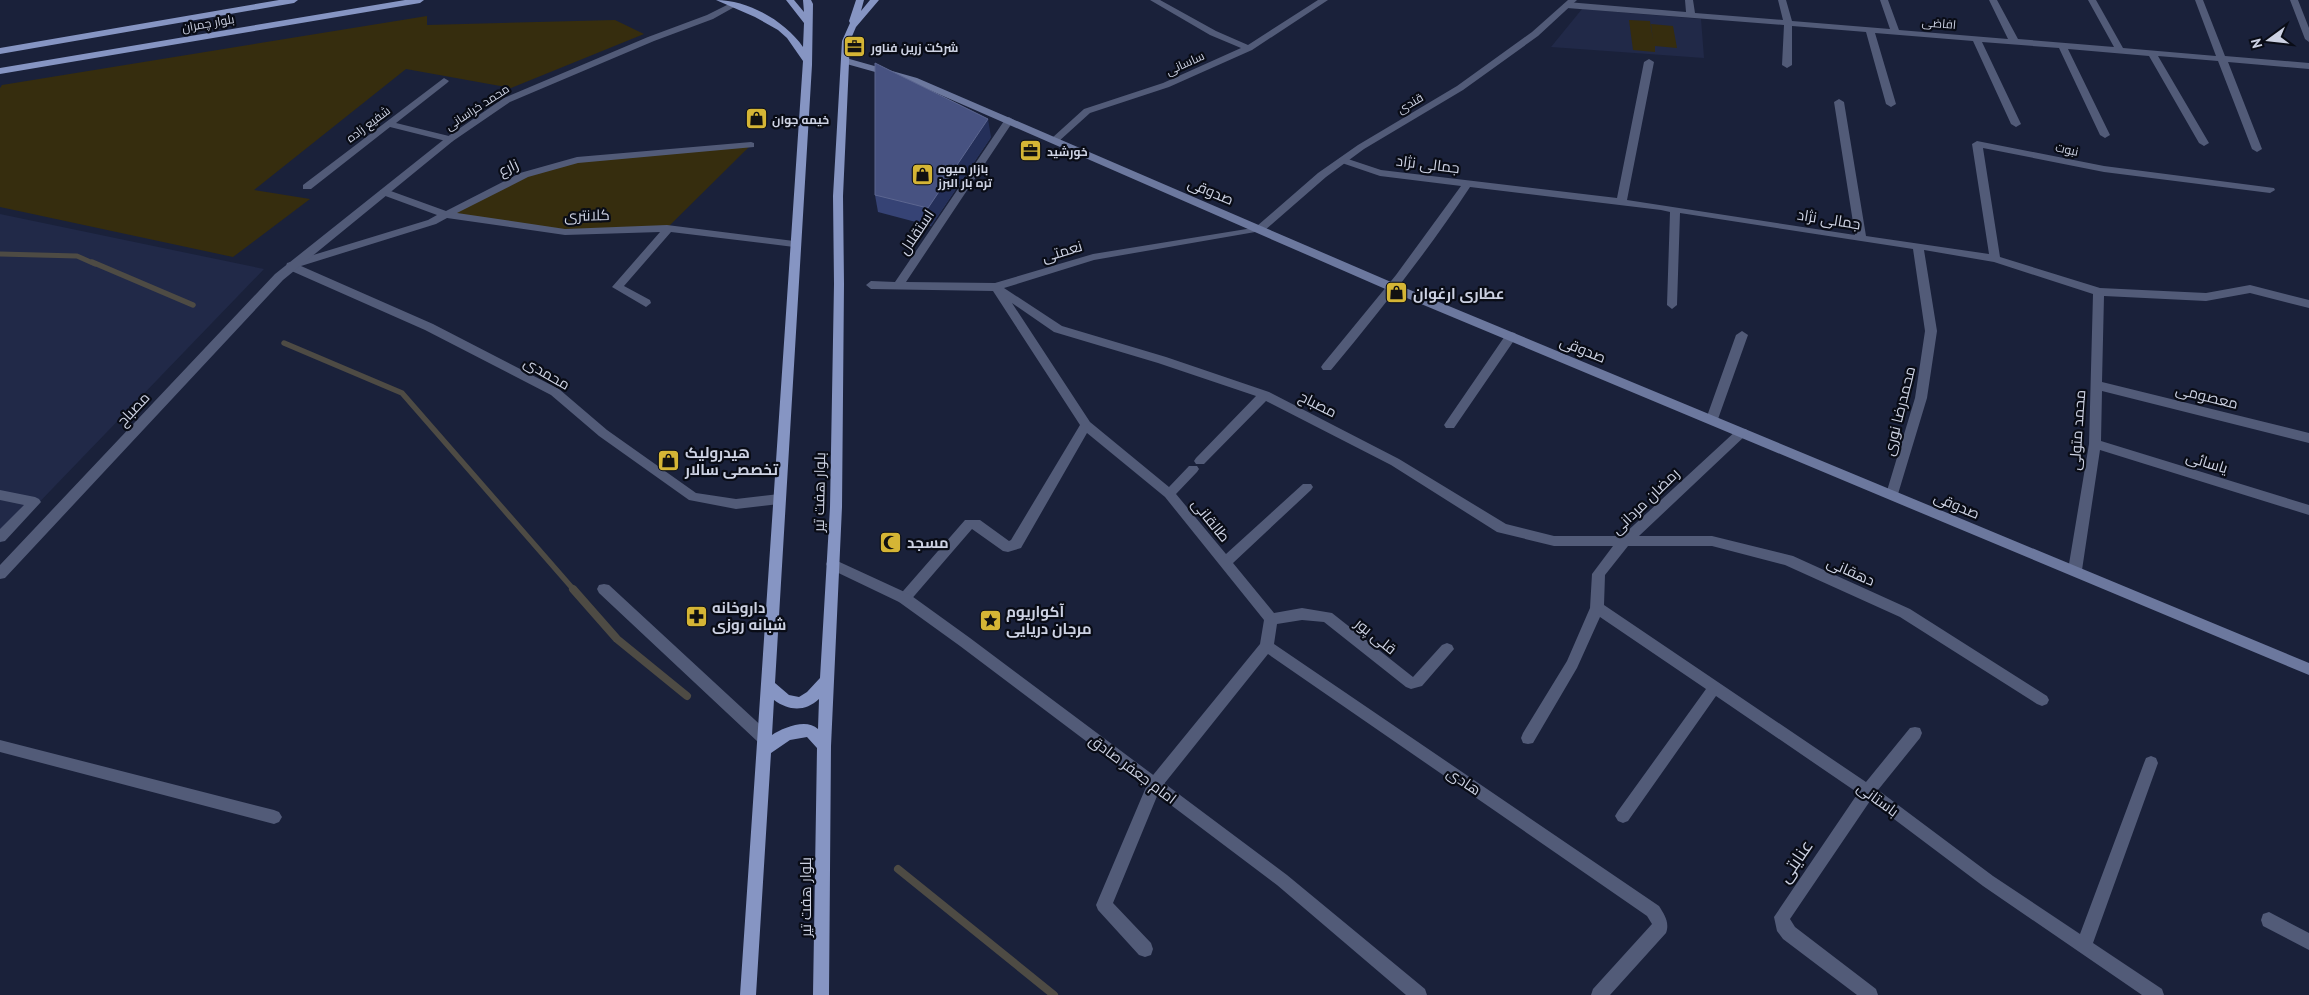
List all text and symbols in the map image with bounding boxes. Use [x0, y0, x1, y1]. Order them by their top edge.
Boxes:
street label: بلوار چمران [181, 11, 236, 37]
street label: افاضی [1921, 14, 1957, 32]
north arrow [2244, 15, 2294, 65]
office icon: شرکت زرین فناور [843, 35, 867, 59]
text: N [2247, 37, 2266, 50]
place label: شرکت زرین فناور [870, 40, 958, 56]
street label: ساسانی [1163, 48, 1207, 78]
street label: محمد خراسانی [442, 81, 512, 133]
street label: قندی [1394, 89, 1426, 117]
street label: شفیع زاده [343, 103, 394, 146]
shop icon: خیمه جوان [744, 107, 768, 131]
place label: خیمه جوان [772, 112, 829, 128]
office icon: خورشید [1019, 139, 1043, 163]
street label: نبوت [2054, 139, 2080, 159]
place label: خورشید [1047, 144, 1088, 160]
street label: جمالی نژاد [1395, 151, 1461, 178]
street label: زارع [495, 154, 522, 182]
place label: بازار میوه تره بار البرز [937, 161, 992, 191]
shop icon: بازار میوه تره بار البرز [910, 163, 934, 187]
street label: صدوقی [1185, 173, 1237, 210]
street label: کلانتری [564, 205, 610, 226]
street label: جمالی نژاد [1796, 205, 1862, 234]
street label: استقلال [894, 206, 938, 258]
street label: نعمتی [1039, 236, 1085, 267]
shop icon: عطاری ارغوان [1385, 281, 1409, 305]
place label: عطاری ارغوان [1413, 284, 1504, 303]
street label: صدوقی [1557, 331, 1609, 368]
street label: محمدی [520, 352, 574, 395]
street label: محمدرضا نوری [1879, 364, 1920, 458]
street label: معصومی [2174, 379, 2240, 414]
street label: مصباح [1295, 386, 1340, 423]
street label: مصباح [112, 388, 155, 431]
street label: محمد متولی [2065, 389, 2090, 471]
place label: هیدرولیک تخصصی سالار [684, 443, 779, 479]
street label: یاسائی [2184, 447, 2230, 478]
shop icon: هیدرولیک تخصصی سالار [657, 449, 681, 473]
street label: بلوار هفت تیر [809, 452, 829, 533]
street label: رمضان مردانی [1607, 464, 1684, 539]
street label: صدوقی [1931, 487, 1983, 524]
street label: طالقانی [1187, 494, 1234, 546]
mosque icon: مسجد [879, 530, 903, 554]
place label: مسجد [907, 533, 949, 552]
street label: دهقانی [1824, 552, 1878, 591]
place label: داروخانه شبانه روزی [712, 598, 786, 634]
place label: آکواریوم مرجان دریایی [1006, 602, 1092, 638]
pharmacy icon: داروخانه شبانه روزی [684, 604, 708, 628]
place icon: آکواریوم مرجان دریایی [978, 608, 1002, 632]
street label: قلی پور [1350, 613, 1400, 659]
street label: امام جعفر صادق [1085, 730, 1180, 809]
street label: هادی [1443, 763, 1485, 800]
street label: باستانی [1853, 778, 1903, 821]
street label: عنایتی [1772, 835, 1818, 887]
street label: بلوار هفت تیر [796, 857, 815, 938]

